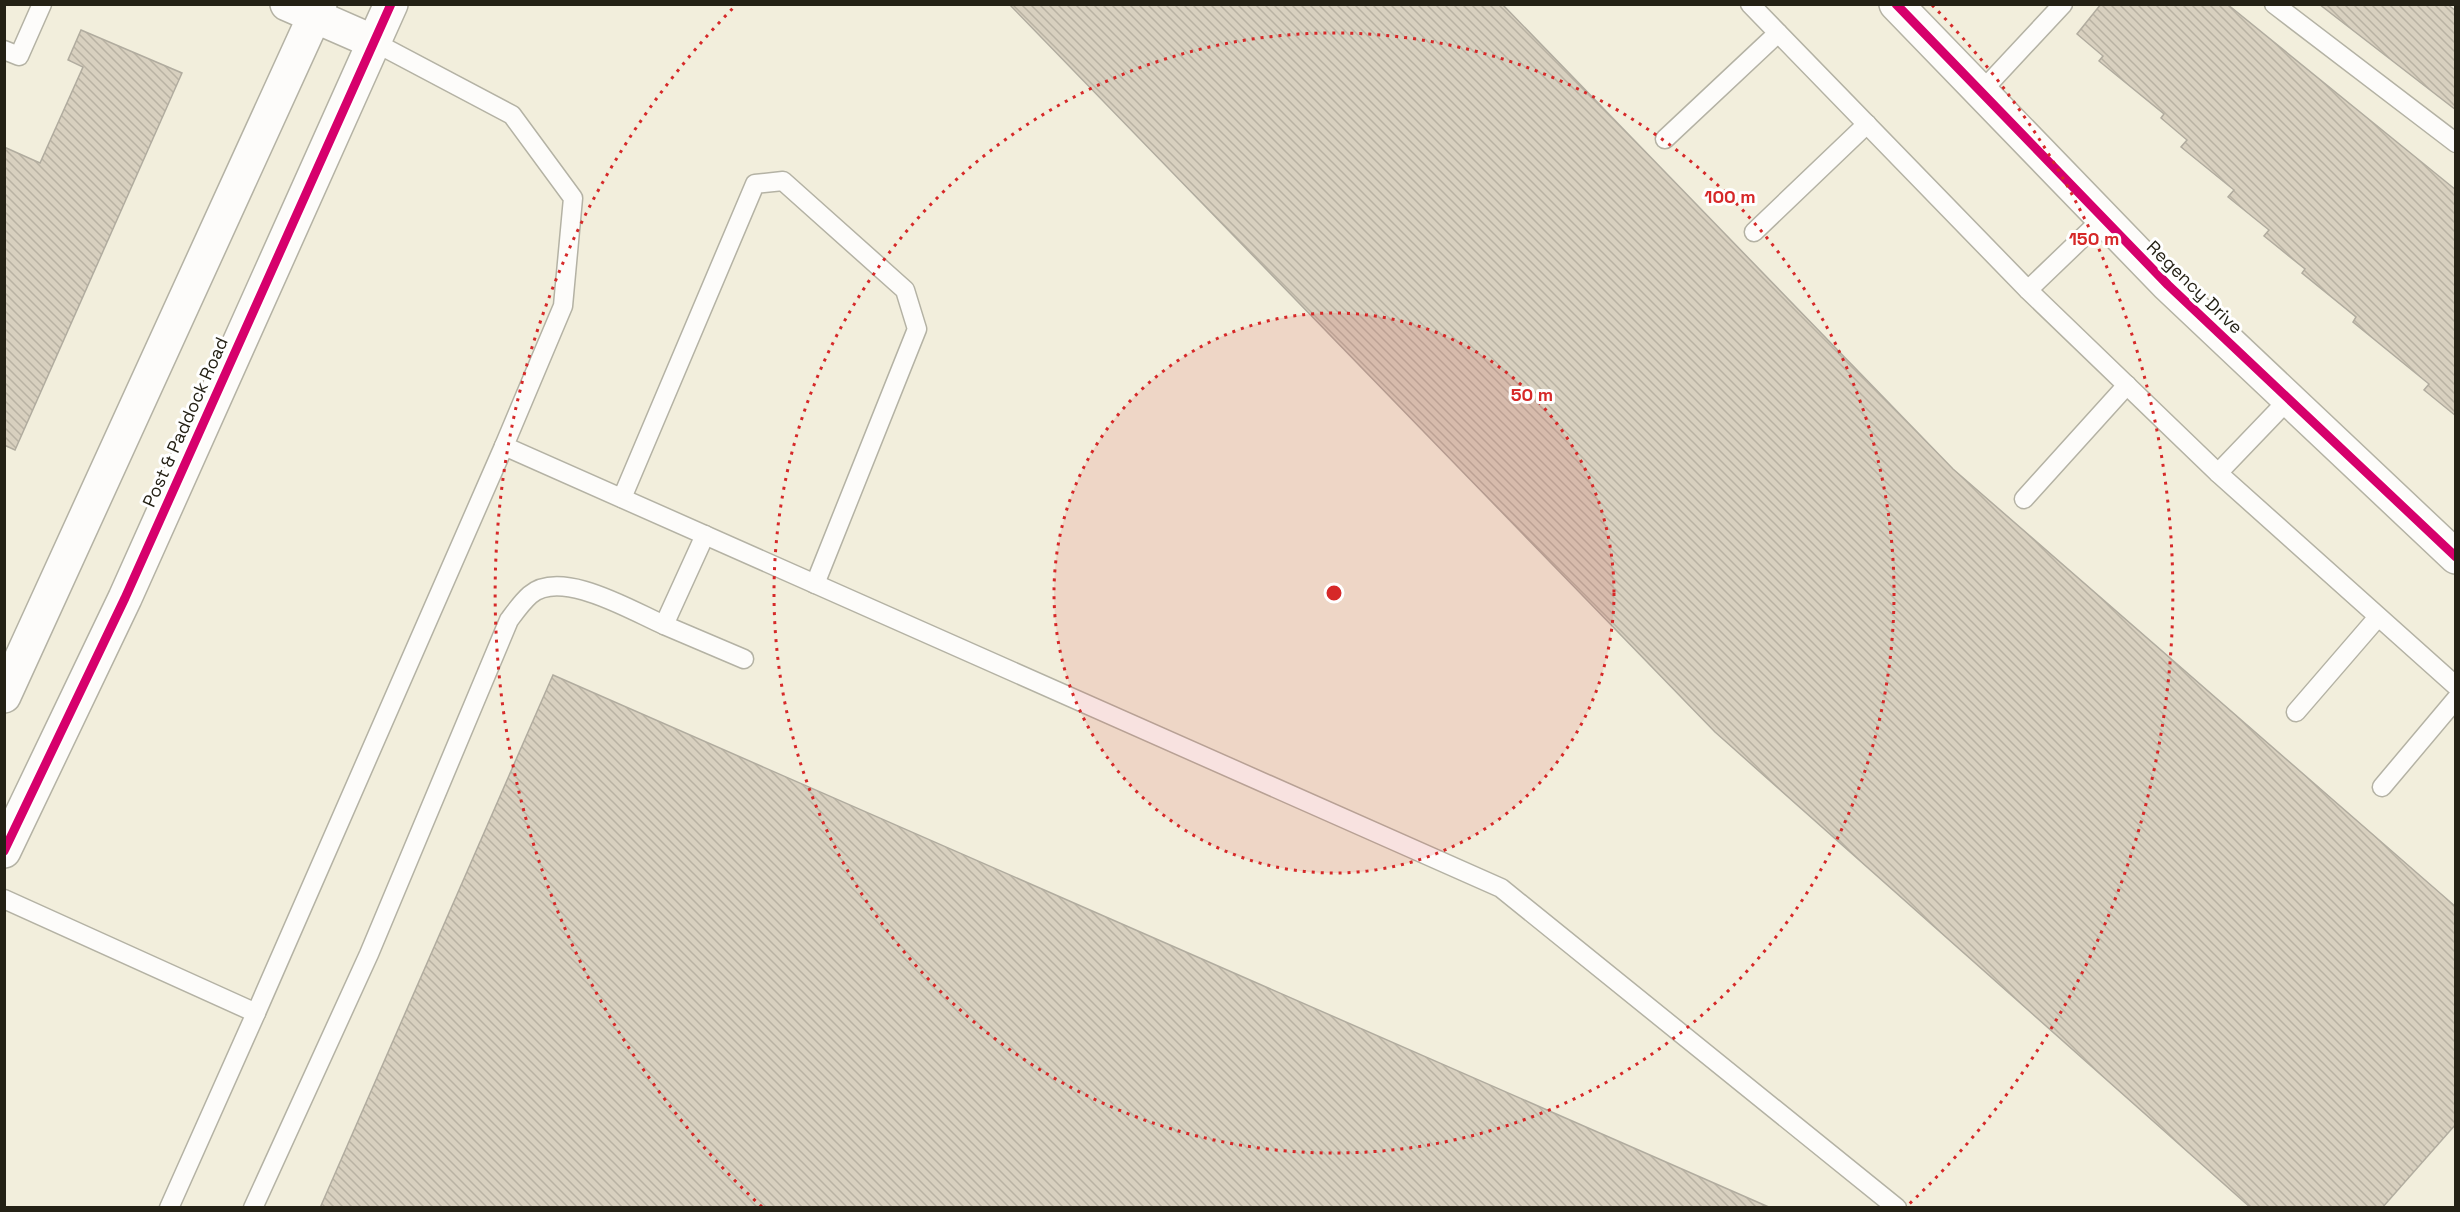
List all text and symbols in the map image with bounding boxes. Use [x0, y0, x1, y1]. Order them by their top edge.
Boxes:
text: 100 m [1704, 185, 1756, 208]
text: 150 m [2069, 227, 2119, 250]
street label: Regency Drive [2142, 235, 2248, 339]
street label: Post & Paddock Road [137, 333, 233, 511]
text: 50 m [1511, 383, 1553, 406]
centre of rings [1324, 583, 1344, 603]

